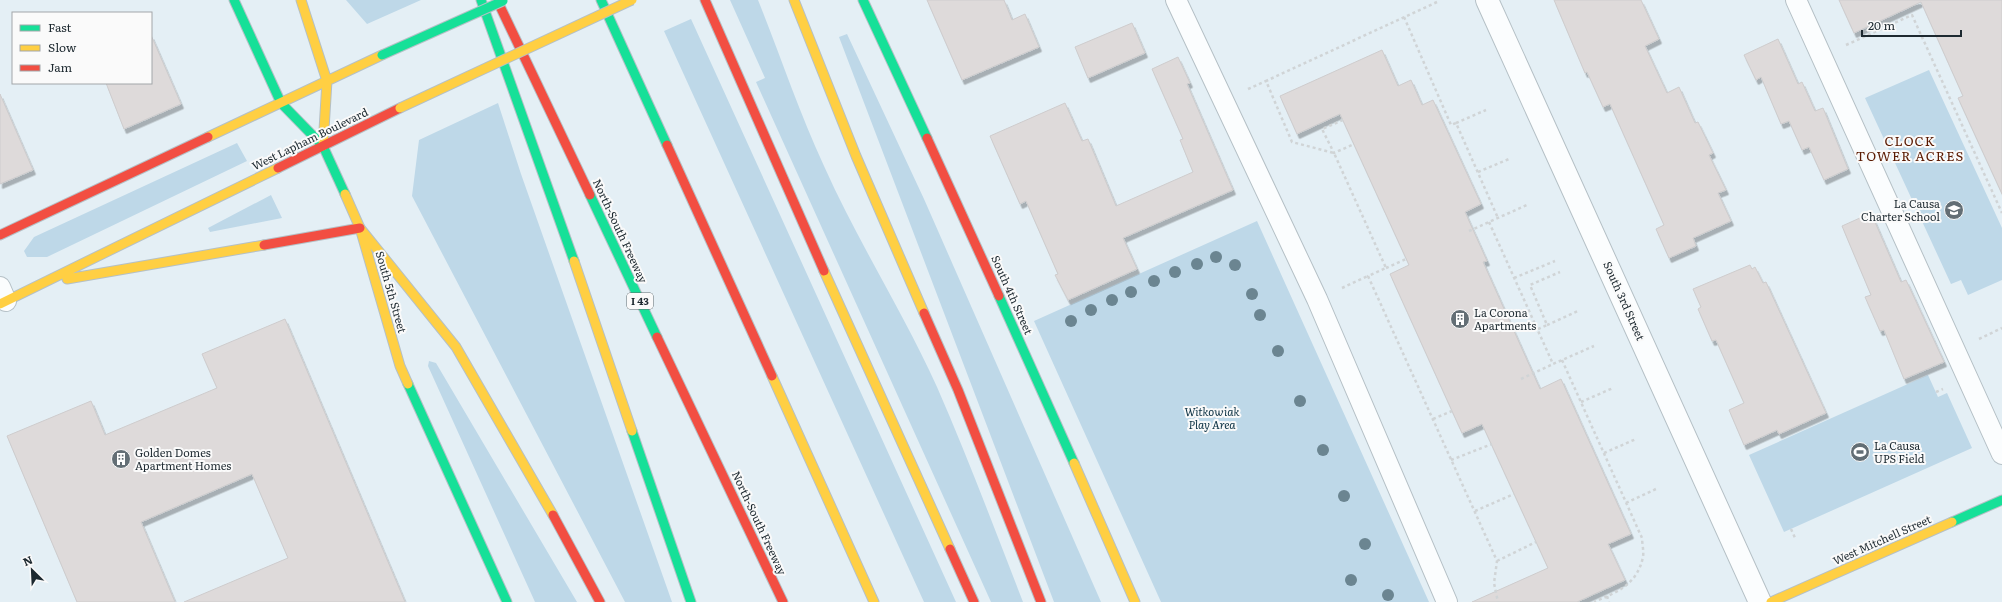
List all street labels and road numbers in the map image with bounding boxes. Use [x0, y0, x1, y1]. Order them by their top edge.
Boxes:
street label: West Lapham Boulevard [249, 103, 370, 173]
street label: North-South Freeway [590, 176, 652, 286]
street label: South 5th Street [373, 249, 411, 335]
street label: South 4th Street [988, 253, 1038, 337]
street label: South 3rd Street [1600, 259, 1650, 343]
road number: I 43 [627, 293, 653, 309]
street label: North-South Freeway [729, 468, 791, 578]
street label: West Mitchell Street [1830, 510, 1934, 568]

